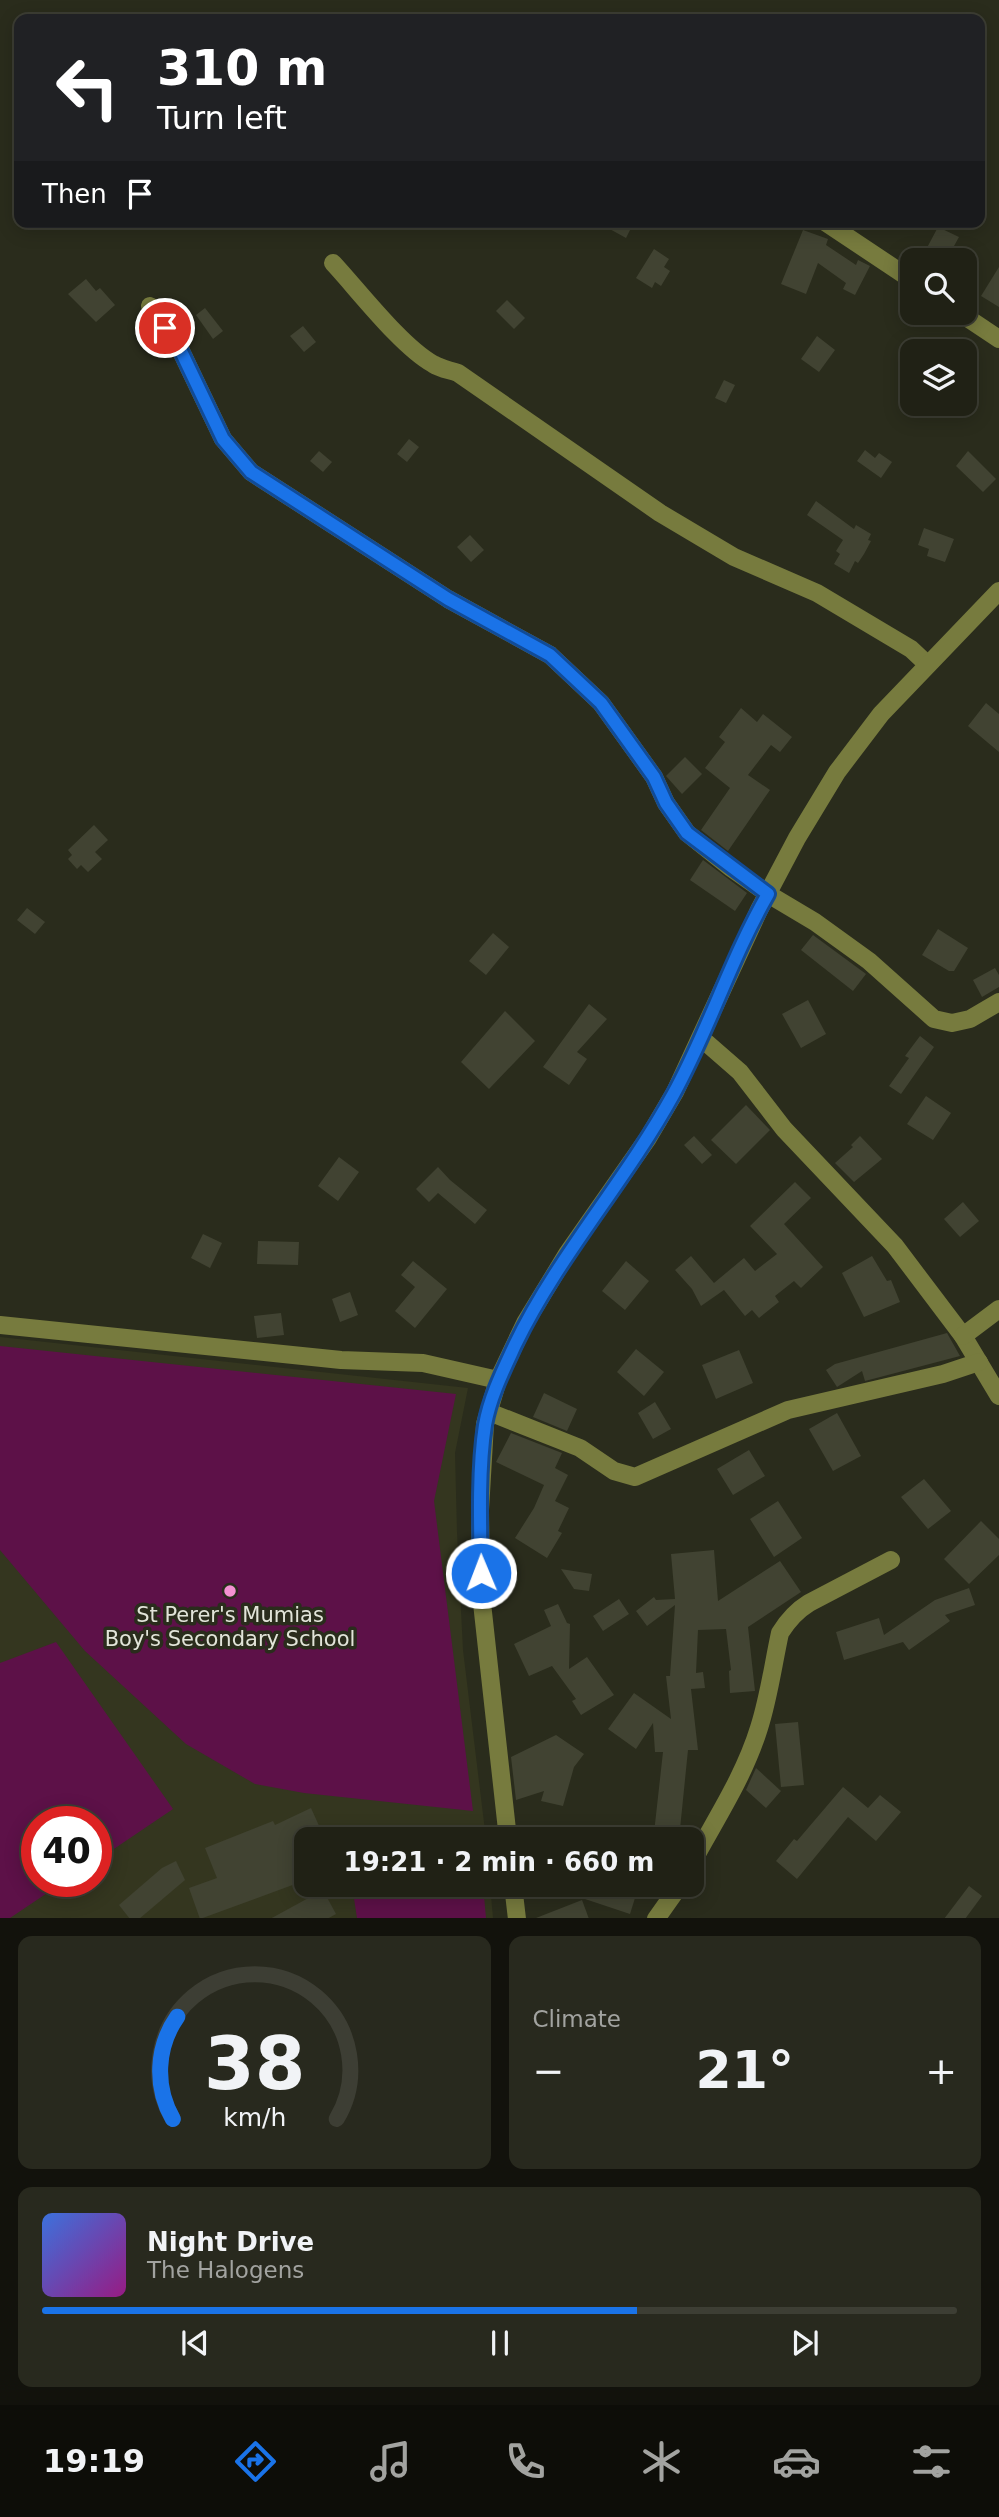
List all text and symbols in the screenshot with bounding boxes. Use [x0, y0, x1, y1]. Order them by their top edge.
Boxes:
text: 310 m [157, 40, 327, 97]
icon: left [42, 42, 133, 133]
text: Turn left [157, 99, 287, 137]
icon: arrive [121, 175, 159, 213]
text: Then [42, 179, 107, 209]
map controls [900, 248, 977, 416]
button: search [900, 248, 977, 325]
pin [135, 298, 195, 358]
icon: arrive [146, 309, 184, 347]
button: layers [900, 339, 977, 416]
position arrow [444, 1536, 518, 1610]
marker: St Perer's Mumias Boy's Secondary School [222, 1583, 238, 1599]
place label: St Perer's Mumias Boy's Secondary School [105, 1603, 355, 1651]
speed limit sign: 40 [21, 1806, 112, 1897]
text: 19:21 · 2 min · 660 m [344, 1847, 654, 1877]
text: Climate [533, 2006, 621, 2032]
text: 38 [204, 2021, 305, 2106]
text: 21° [696, 2040, 794, 2100]
text: − [533, 2049, 564, 2093]
text: + [925, 2049, 957, 2093]
text: km/h [223, 2102, 286, 2131]
text: Night Drive [147, 2227, 314, 2257]
text: The Halogens [147, 2257, 304, 2283]
icon: previous [176, 2324, 214, 2362]
icon: pause [481, 2324, 519, 2362]
icon: next [786, 2324, 824, 2362]
icon: directions [231, 2437, 280, 2486]
icon: music [366, 2437, 415, 2486]
icon: phone [501, 2437, 550, 2486]
icon: climate [637, 2437, 686, 2486]
icon: car [772, 2437, 821, 2486]
icon: filters [907, 2437, 956, 2486]
text: 19:19 [43, 2442, 145, 2480]

